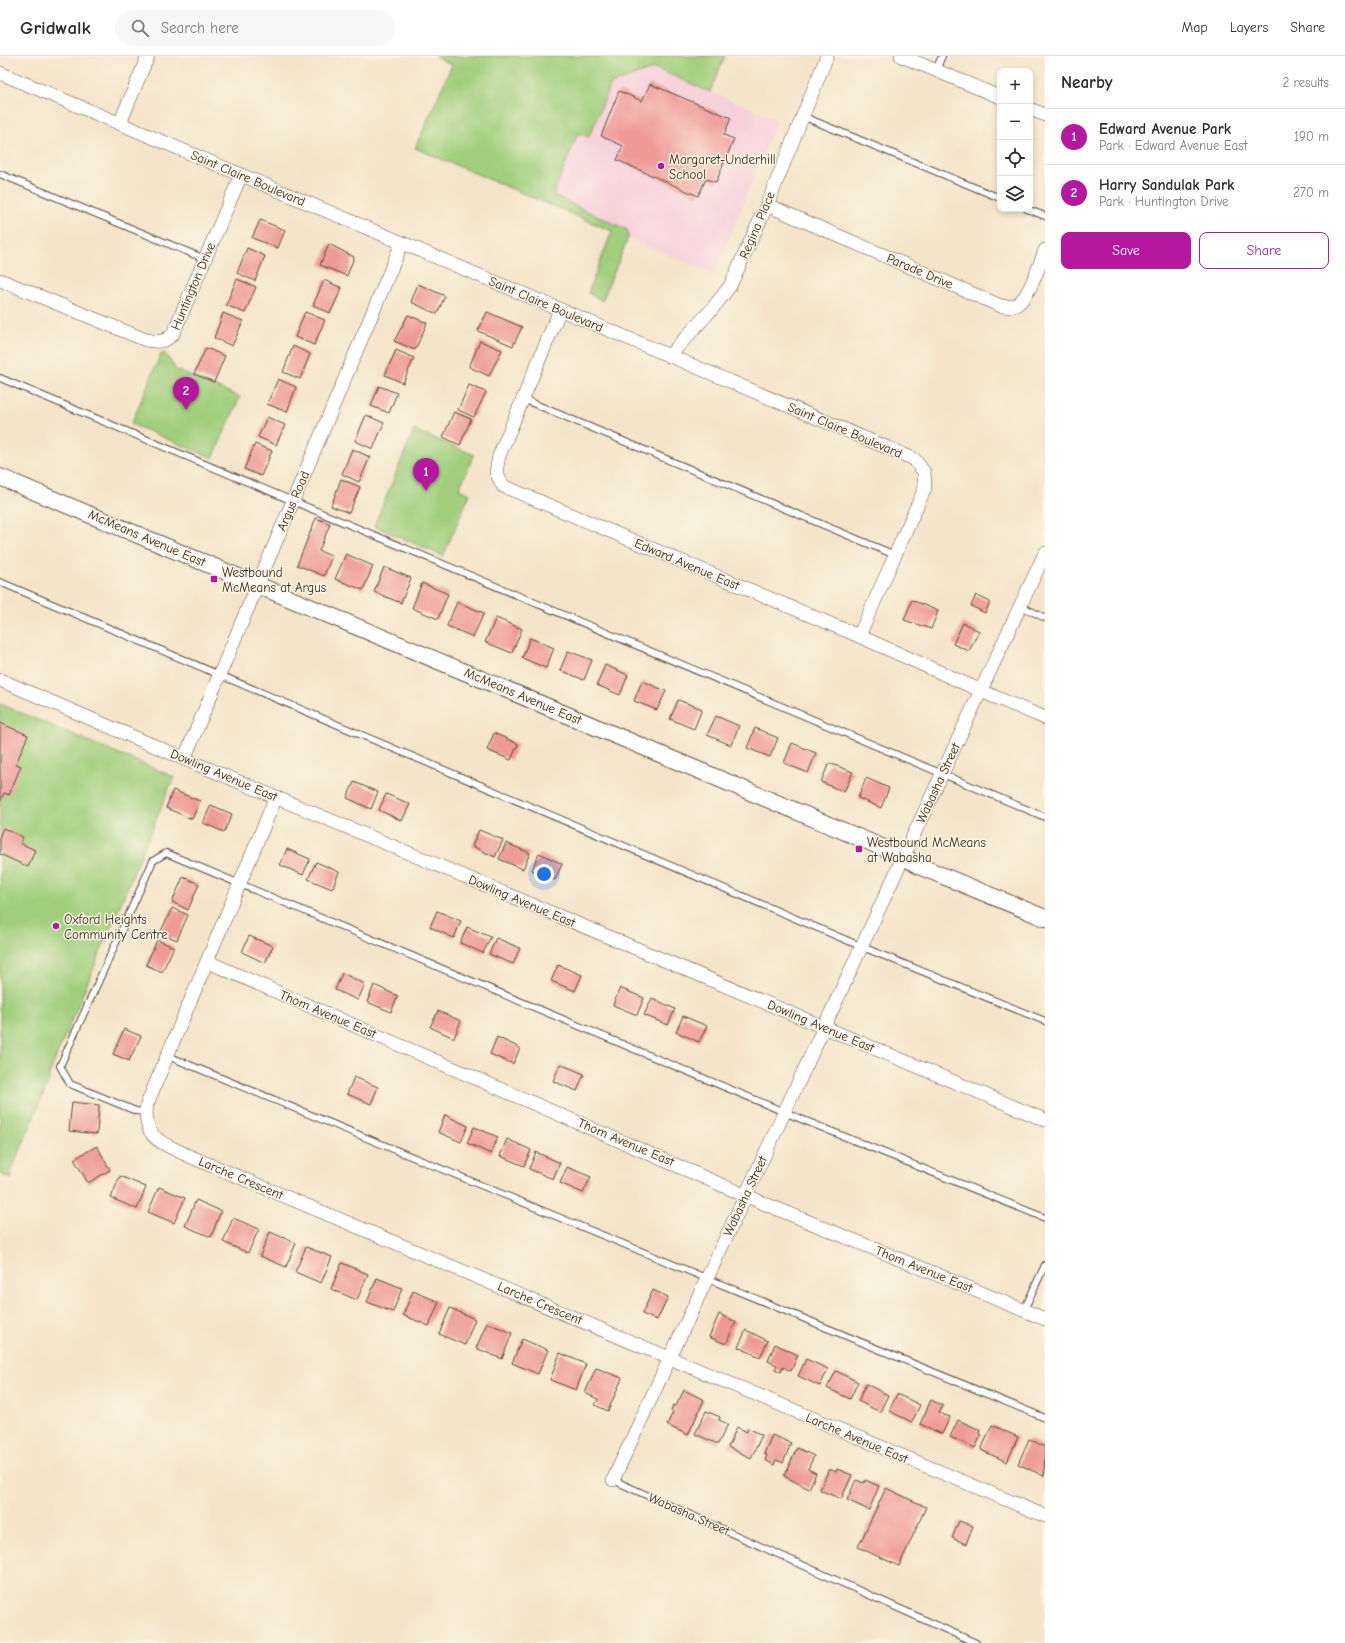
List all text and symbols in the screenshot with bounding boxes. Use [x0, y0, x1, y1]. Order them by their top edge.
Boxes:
search box [115, 10, 395, 46]
text: Gridwalk [20, 17, 91, 39]
icon: search [129, 17, 151, 39]
text: Search here [161, 19, 239, 37]
text: Map [1181, 19, 1208, 36]
text: Layers [1230, 19, 1268, 36]
text: Share [1290, 19, 1325, 36]
map controls [997, 68, 1033, 212]
button: + [997, 68, 1033, 104]
text: Nearby [1061, 73, 1112, 92]
text: 2 results [1282, 75, 1329, 90]
button: − [997, 104, 1033, 140]
text: Edward Avenue Park [1099, 120, 1231, 138]
text: 1 [1071, 129, 1077, 144]
text: 190 m [1294, 129, 1329, 144]
text: Park · Edward Avenue East [1099, 138, 1247, 153]
button: locate [997, 140, 1033, 176]
street label: Saint Claire Boulevard [189, 147, 307, 209]
place label: Margaret-Underhill School [669, 152, 776, 182]
marker: Margaret-Underhill School [656, 161, 666, 171]
button: layers [997, 176, 1033, 212]
text: Harry Sandulak Park [1099, 176, 1234, 194]
text: 2 [1071, 185, 1077, 200]
text: 270 m [1293, 185, 1329, 200]
street label: Regina Place [736, 189, 778, 261]
text: Park · Huntington Drive [1099, 194, 1229, 209]
button: Save [1061, 232, 1191, 269]
button: Share [1199, 232, 1329, 269]
street label: Huntington Drive [168, 240, 218, 332]
street label: Parade Drive [884, 250, 956, 292]
street label: Saint Claire Boulevard [487, 273, 605, 335]
pin: 2 [173, 377, 199, 410]
street label: Saint Claire Boulevard [786, 399, 904, 461]
pin: 1 [413, 458, 439, 491]
street label: Argus Road [274, 469, 312, 533]
street label: McMeans Avenue East [86, 507, 209, 570]
street label: Edward Avenue East [632, 535, 743, 593]
place label: Westbound McMeans at Argus [222, 565, 326, 595]
marker: Westbound McMeans at Argus [209, 574, 219, 584]
street label: McMeans Avenue East [462, 665, 585, 728]
street label: Wabasha Street [913, 739, 964, 825]
street label: Dowling Avenue East [168, 746, 281, 805]
place label: Westbound McMeans at Wabasha [867, 835, 986, 865]
marker: Westbound McMeans at Wabasha [854, 844, 864, 854]
your location [534, 864, 554, 884]
street label: Dowling Avenue East [466, 872, 579, 931]
place label: Oxford Heights Community Centre [64, 912, 168, 942]
marker: Oxford Heights Community Centre [51, 921, 61, 931]
street label: Thom Avenue East [278, 987, 380, 1042]
street label: Dowling Avenue East [765, 997, 878, 1056]
street label: Thom Avenue East [576, 1115, 678, 1170]
street label: Wabasha Street [720, 1152, 771, 1238]
street label: Larche Crescent [197, 1153, 287, 1203]
street label: Thom Avenue East [873, 1243, 976, 1296]
street label: Larche Crescent [496, 1278, 586, 1328]
street label: Larche Avenue East [804, 1410, 911, 1467]
street label: Wabasha Street [646, 1490, 733, 1539]

